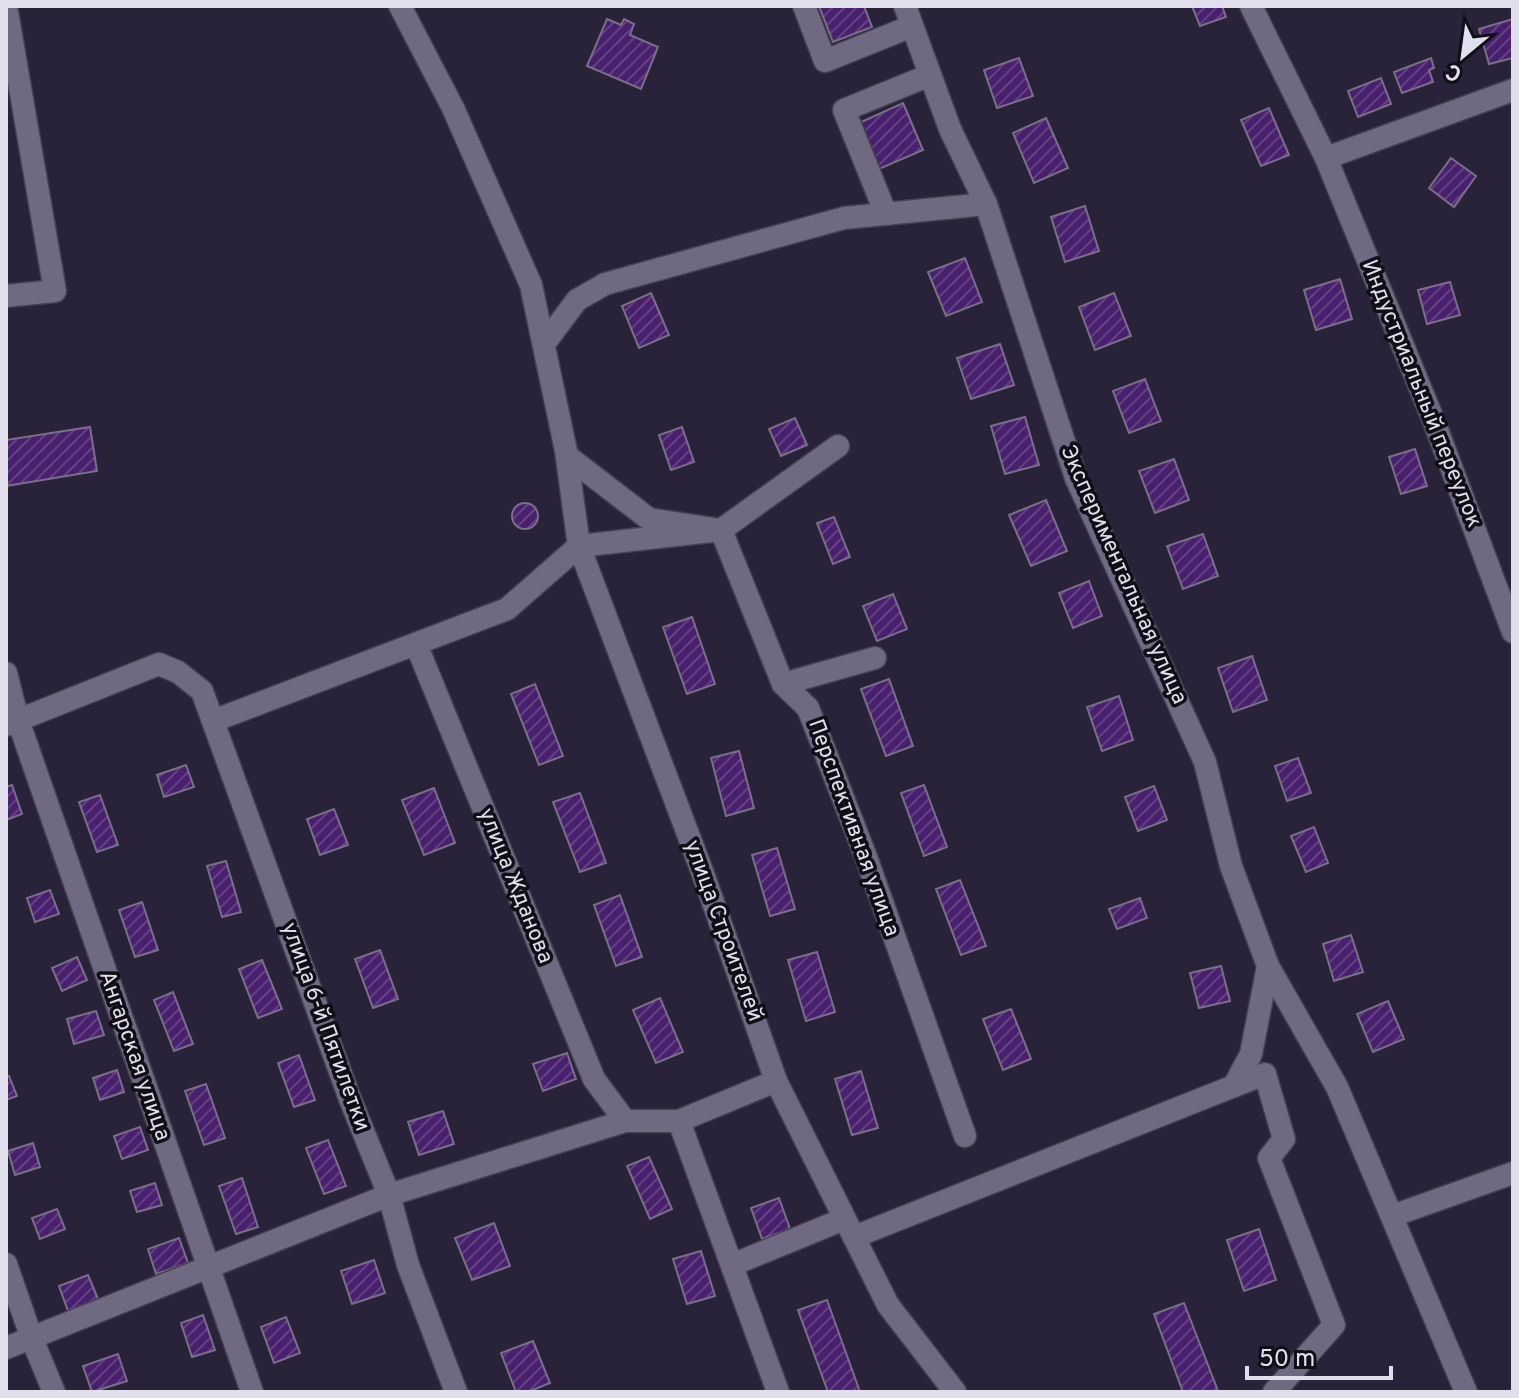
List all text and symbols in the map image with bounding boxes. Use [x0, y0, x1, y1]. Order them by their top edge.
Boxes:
north arrow [1423, 16, 1503, 96]
text: С [1442, 56, 1467, 87]
street label: Индустриальный переулок [1355, 256, 1487, 532]
street label: Экспериментальная улица [1054, 441, 1192, 709]
street label: Перспективная улица [801, 716, 905, 940]
street label: улица Жданова [472, 804, 558, 968]
street label: улица Строителей [678, 837, 768, 1025]
street label: улица 6-й Пятилетки [275, 919, 375, 1135]
street label: Ангарская улица [92, 968, 176, 1144]
scale bar [1247, 1330, 1391, 1380]
text: 50 m [1259, 1345, 1315, 1375]

